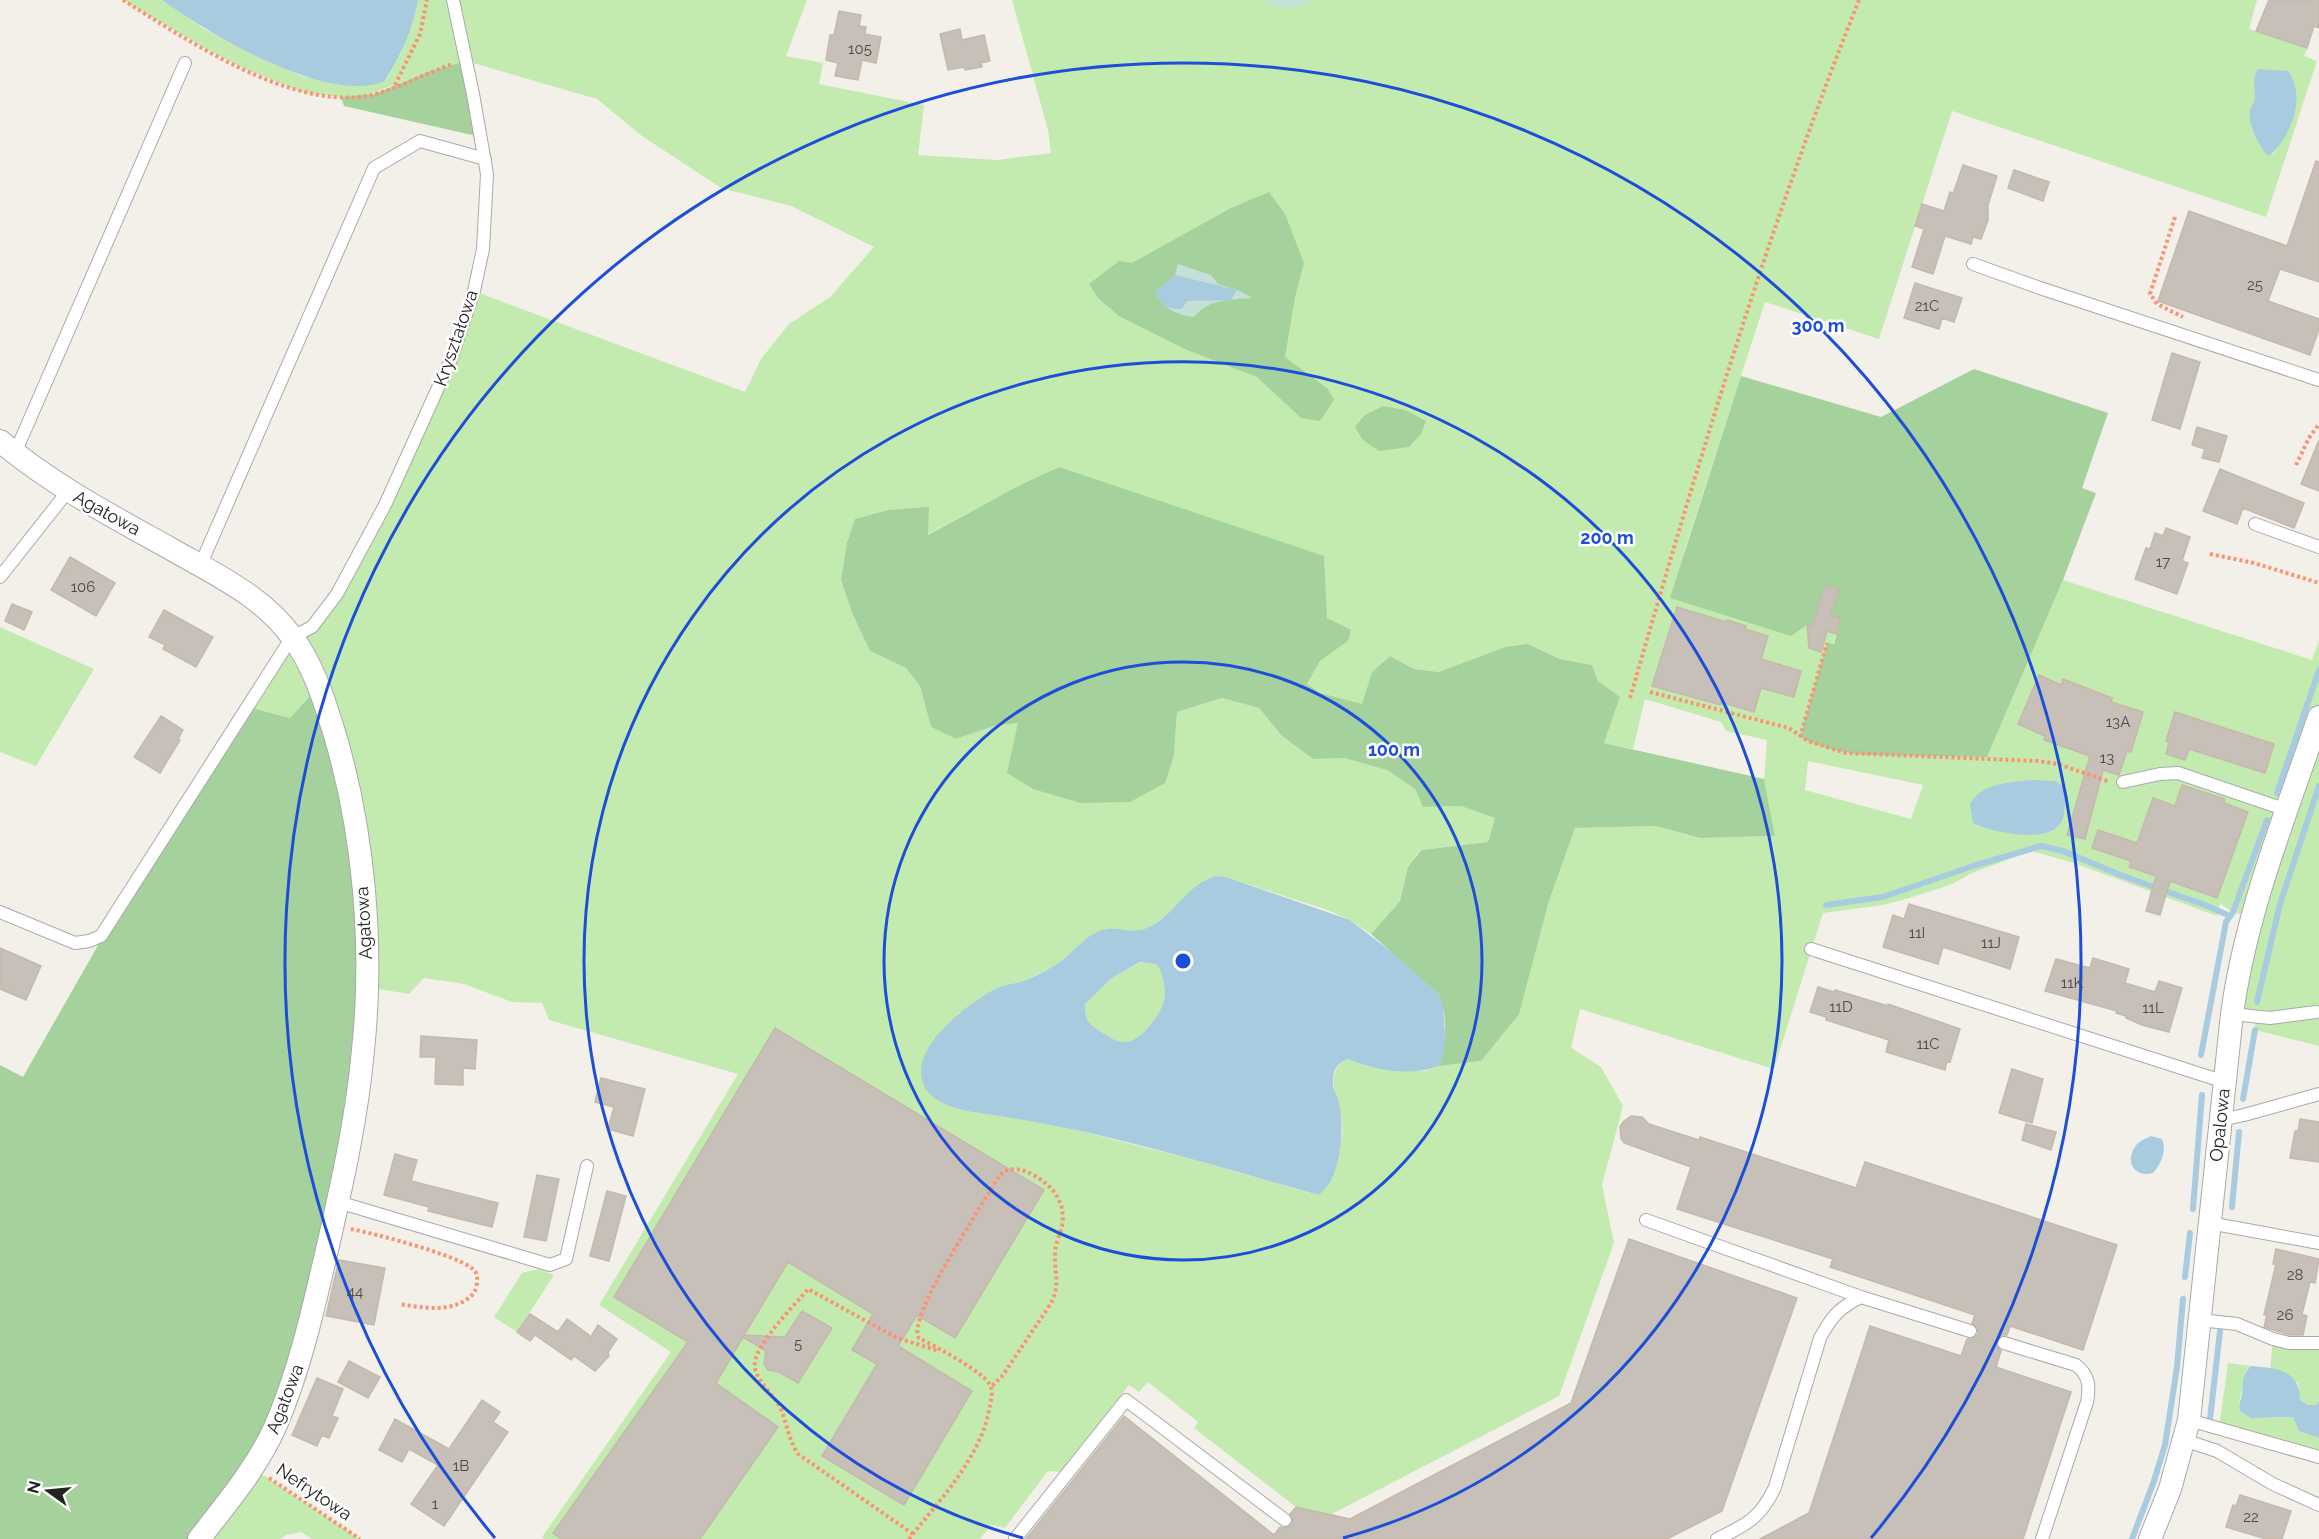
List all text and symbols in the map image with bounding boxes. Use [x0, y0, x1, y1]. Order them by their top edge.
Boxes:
house number: 105 [848, 40, 872, 58]
house number: 25 [2247, 276, 2263, 294]
street label: Kryształowa [429, 287, 482, 389]
house number: 21C [1915, 297, 1939, 315]
text: 300 m [1791, 315, 1845, 336]
street label: Agatowa [70, 486, 144, 539]
text: 200 m [1580, 527, 1634, 548]
house number: 17 [2156, 553, 2170, 571]
house number: 106 [71, 578, 95, 596]
house number: 13A [2106, 713, 2130, 731]
text: 100 m [1368, 739, 1420, 760]
house number: 13 [2100, 749, 2114, 767]
street label: Agatowa [351, 886, 376, 960]
house number: 11I [1909, 924, 1925, 942]
house number: 11J [1981, 934, 2001, 952]
centre of rings [1173, 951, 1193, 971]
house number: 11K [2061, 974, 2084, 992]
house number: 11D [1829, 998, 1853, 1016]
house number: 11L [2142, 999, 2164, 1017]
house number: 11C [1916, 1035, 1940, 1053]
street label: Opalowa [2205, 1087, 2234, 1163]
house number: 28 [2287, 1266, 2303, 1284]
house number: 44 [347, 1283, 363, 1301]
house number: 26 [2277, 1306, 2293, 1324]
house number: 5 [794, 1335, 802, 1353]
street label: Agatowa [262, 1361, 307, 1437]
house number: 1B [453, 1457, 469, 1475]
street label: Nefrytowa [272, 1459, 356, 1525]
north arrow [18, 1461, 78, 1521]
text: N [23, 1479, 45, 1496]
house number: 1 [432, 1495, 439, 1513]
house number: 22 [2243, 1508, 2259, 1526]

